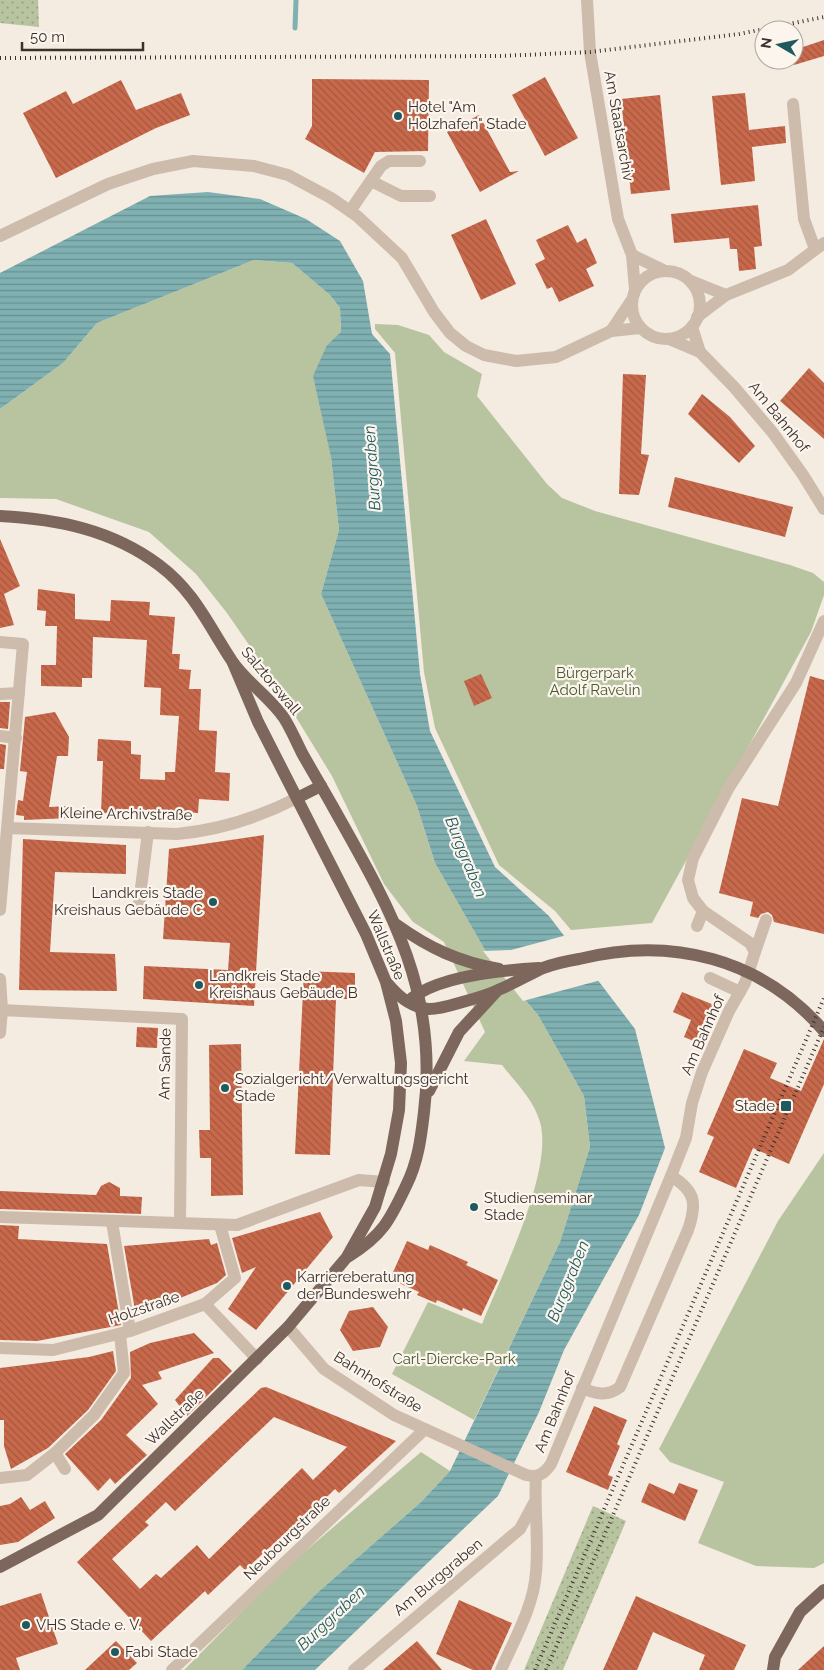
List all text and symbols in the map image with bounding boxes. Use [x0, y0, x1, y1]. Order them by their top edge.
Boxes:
scale bar [22, 20, 144, 52]
north arrow [754, 20, 804, 70]
text: 50 m [30, 28, 65, 46]
text: N [757, 36, 775, 49]
street label: Am Staatsarchiv [600, 69, 638, 183]
place label: Hotel "Am Holzhafen" Stade [408, 98, 527, 133]
marker: Hotel "Am Holzhafen" Stade [392, 110, 404, 122]
street label: Am Bahnhof [745, 378, 814, 457]
water label: Burggraben [360, 425, 384, 511]
street label: Salztorswall [237, 643, 305, 719]
park label: Bürgerpark Adolf Ravelin [550, 664, 640, 699]
street label: Kleine Archivstraße [60, 804, 193, 824]
water label: Burggraben [441, 814, 491, 900]
place label: Landkreis Stade Kreishaus Gebäude C [54, 884, 203, 919]
marker: Landkreis Stade Kreishaus Gebäude C [207, 896, 219, 908]
street label: Wallstraße [363, 907, 409, 983]
place label: Landkreis Stade Kreishaus Gebäude B [209, 967, 358, 1002]
marker: Landkreis Stade Kreishaus Gebäude B [193, 979, 205, 991]
street label: Am Bahnhof [677, 991, 729, 1078]
street label: Am Sande [155, 1028, 175, 1100]
place label: Sozialgericht/Verwaltungsgericht Stade [235, 1070, 469, 1105]
marker: Sozialgericht/Verwaltungsgericht Stade [219, 1082, 231, 1094]
place label: Stade [735, 1097, 775, 1115]
marker: Stade [779, 1099, 793, 1113]
place label: Studienseminar Stade [484, 1189, 593, 1224]
marker: Studienseminar Stade [468, 1201, 480, 1213]
water label: Burggraben [543, 1238, 593, 1324]
place label: Karriereberatung der Bundeswehr [297, 1268, 415, 1303]
marker: Karriereberatung der Bundeswehr [281, 1280, 293, 1292]
street label: Holzstraße [106, 1287, 182, 1329]
street label: Bahnhofstraße [330, 1348, 426, 1416]
park label: Carl-Diercke-Park [392, 1350, 516, 1368]
street label: Am Bahnhof [531, 1368, 580, 1455]
street label: Wallstraße [142, 1385, 208, 1449]
street label: Neubourgstraße [240, 1492, 334, 1584]
street label: Am Burggraben [390, 1535, 486, 1619]
water label: Burggraben [293, 1582, 369, 1654]
place label: VHS Stade e. V. [36, 1616, 141, 1634]
marker: VHS Stade e. V. [20, 1619, 32, 1631]
place label: Fabi Stade [125, 1643, 198, 1661]
marker: Fabi Stade [109, 1646, 121, 1658]

